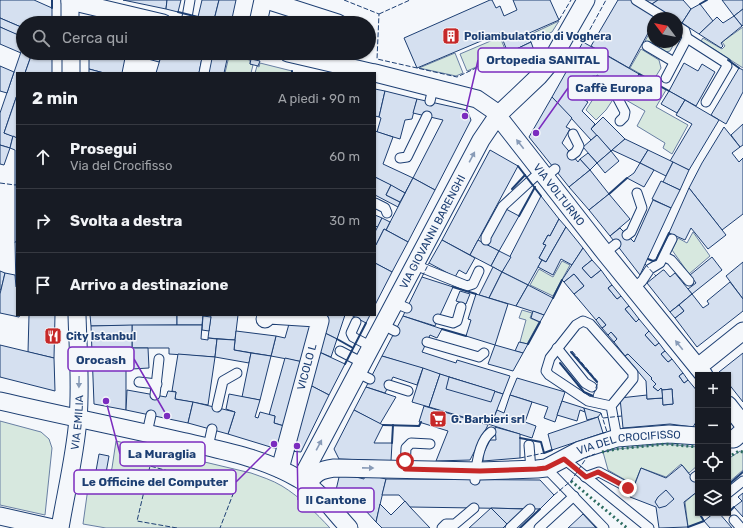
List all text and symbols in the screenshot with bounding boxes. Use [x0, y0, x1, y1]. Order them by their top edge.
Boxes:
north arrow [647, 12, 683, 48]
search box [16, 16, 376, 60]
building icon: Poliambulatorio di Voghera [441, 26, 461, 46]
icon: search [30, 27, 52, 49]
text: Cerca qui [62, 29, 128, 47]
place label: Poliambulatorio di Voghera [464, 30, 612, 43]
callout: Ortopedia SANITAL [478, 48, 608, 72]
text: Ortopedia SANITAL [486, 53, 600, 67]
callout: Caffè Europa [568, 76, 661, 100]
text: Caffè Europa [575, 81, 653, 95]
text: 2 min [32, 88, 78, 108]
text: A piedi · 90 m [278, 91, 360, 106]
one-way arrow [516, 139, 524, 150]
text: Prosegui [70, 140, 137, 158]
icon: ahead [32, 146, 54, 168]
text: 60 m [329, 149, 360, 164]
one-way arrow [469, 151, 475, 163]
text: Via del Crocifisso [70, 158, 172, 173]
street label: VIA VOLTURNO [531, 161, 588, 228]
street label: VIA GIOVANNI BARENGHI [397, 172, 468, 291]
icon: right [32, 210, 54, 232]
text: Svolta a destra [70, 212, 182, 230]
text: 30 m [329, 213, 360, 228]
icon: arrive [32, 274, 54, 296]
text: Arrivo a destinazione [70, 276, 228, 294]
restaurant icon: City Istanbul [43, 326, 63, 346]
place label: City Istanbul [66, 330, 136, 343]
one-way arrow [675, 339, 684, 350]
street label: VICOLO L [295, 342, 319, 392]
callout: Orocash [68, 347, 134, 371]
text: Orocash [76, 353, 126, 367]
map controls [695, 372, 731, 516]
button: + [695, 372, 731, 408]
one-way arrow [76, 376, 82, 389]
street label: VIA EMILIA [68, 394, 86, 451]
button: − [695, 408, 731, 444]
supermarket icon: G. Barbieri srl [428, 409, 448, 429]
place label: G. Barbieri srl [451, 413, 525, 426]
street label: VIA DEL CROCIFISSO [575, 427, 681, 457]
one-way arrow [316, 439, 322, 451]
callout: La Muraglia [120, 442, 205, 466]
button: locate [695, 444, 731, 480]
text: La Muraglia [128, 447, 196, 461]
route start [396, 452, 414, 470]
one-way arrow [362, 465, 375, 471]
callout: Le Officine del Computer [74, 470, 236, 494]
text: Le Officine del Computer [82, 475, 229, 489]
route end [619, 479, 637, 497]
button: layers [695, 480, 731, 516]
callout: Il Cantone [298, 488, 374, 512]
text: Il Cantone [306, 493, 366, 507]

